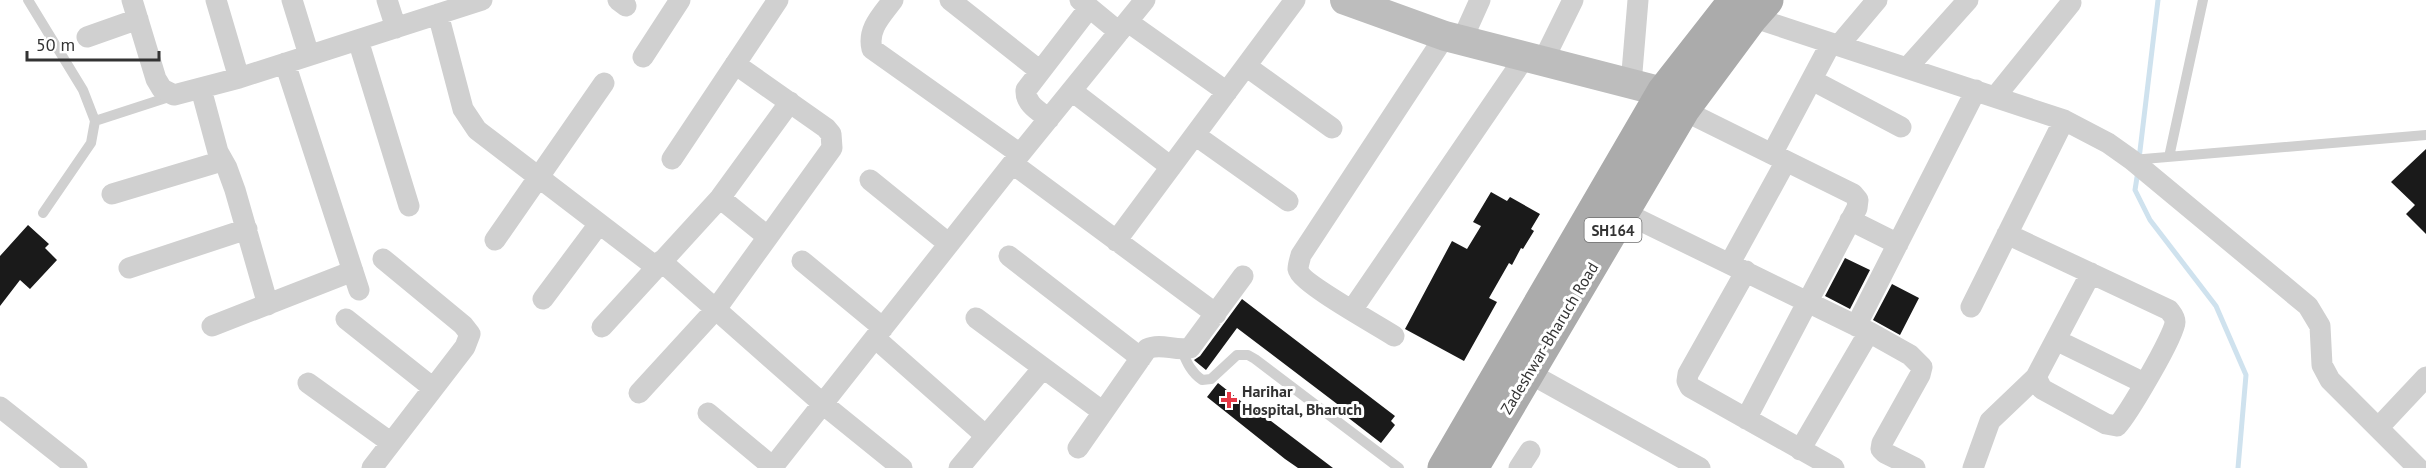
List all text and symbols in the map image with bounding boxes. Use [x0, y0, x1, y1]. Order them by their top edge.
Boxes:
scale bar [27, 24, 159, 62]
text: 50 m [36, 33, 75, 56]
road number: SH164 [1584, 218, 1642, 242]
street label: Zadeshwar-Bharuch Road [1496, 258, 1602, 418]
place label: Harihar Hospital, Bharuch [1242, 381, 1362, 419]
marker: Harihar Hospital, Bharuch [1220, 391, 1238, 409]

